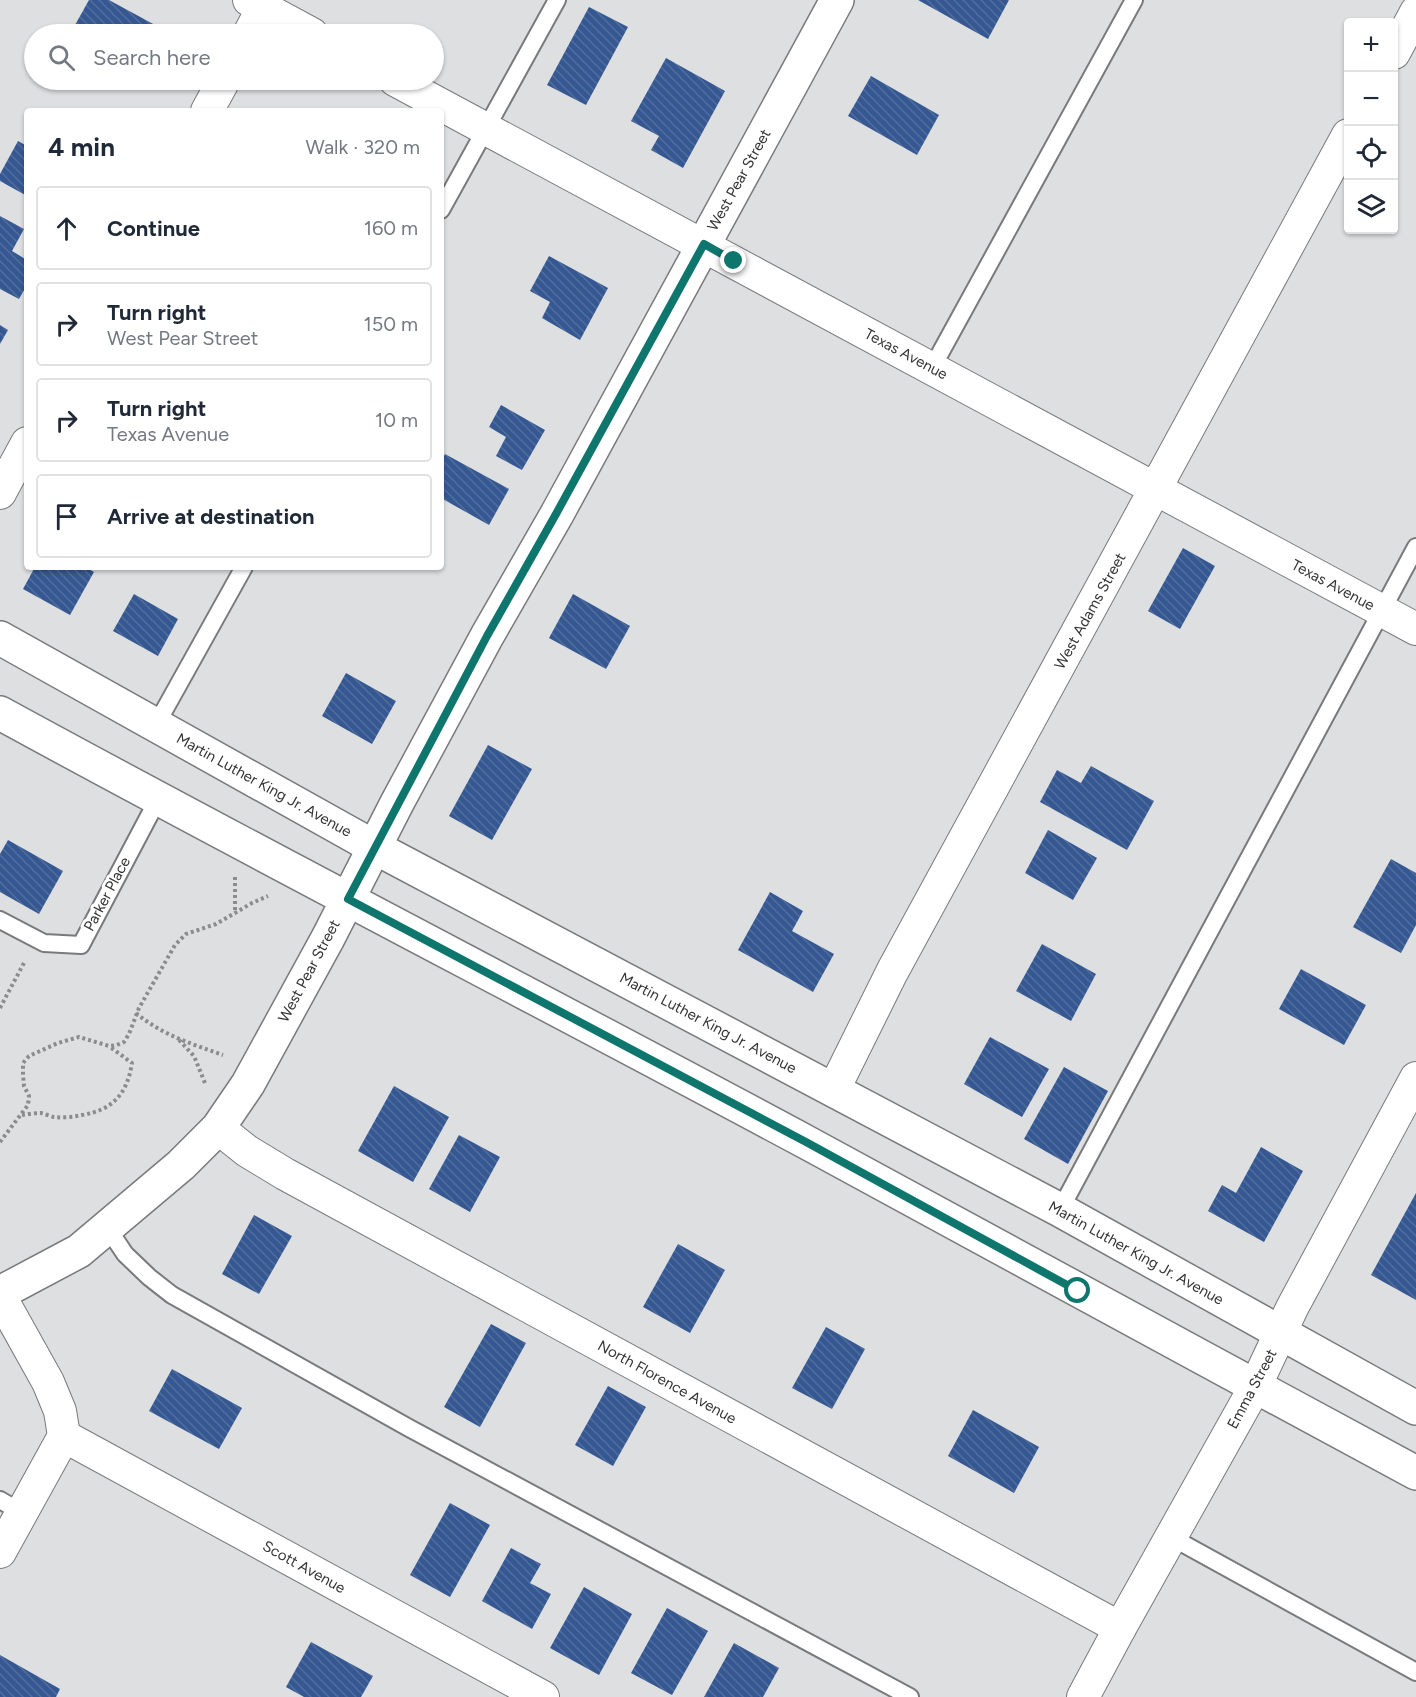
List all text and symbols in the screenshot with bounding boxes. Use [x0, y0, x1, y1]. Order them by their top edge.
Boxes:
map controls [1344, 18, 1398, 234]
button: + [1344, 18, 1398, 72]
search box [24, 24, 444, 90]
icon: search [45, 41, 78, 74]
text: Search here [93, 44, 211, 71]
button: − [1344, 72, 1398, 126]
street label: West Pear Street [704, 126, 775, 234]
button: locate [1344, 126, 1398, 180]
text: 4 min [48, 131, 115, 163]
text: Walk · 320 m [306, 135, 420, 159]
button: layers [1344, 180, 1398, 234]
icon: ahead [50, 212, 83, 245]
text: Continue [107, 215, 200, 242]
text: 160 m [364, 216, 418, 240]
route end [720, 247, 746, 273]
text: Turn right [107, 299, 206, 326]
icon: right [50, 308, 83, 341]
text: 150 m [363, 312, 418, 336]
street label: Texas Avenue [861, 325, 951, 383]
text: West Pear Street [107, 326, 258, 350]
text: Turn right [107, 395, 206, 422]
icon: right [50, 404, 83, 437]
text: 10 m [375, 408, 418, 432]
text: Texas Avenue [107, 422, 229, 446]
icon: arrive [50, 500, 83, 533]
text: Arrive at destination [107, 503, 315, 530]
street label: West Adams Street [1051, 549, 1130, 672]
street label: Texas Avenue [1288, 556, 1378, 614]
street label: Martin Luther King Jr. Avenue [173, 729, 355, 841]
street label: Parker Place [80, 854, 134, 934]
street label: West Pear Street [274, 916, 344, 1025]
street label: Martin Luther King Jr. Avenue [617, 969, 799, 1077]
street label: Martin Luther King Jr. Avenue [1045, 1197, 1227, 1309]
route start [1064, 1277, 1090, 1303]
street label: North Florence Avenue [595, 1336, 739, 1428]
street label: Emma Street [1223, 1346, 1281, 1432]
street label: Scott Avenue [259, 1537, 349, 1597]

